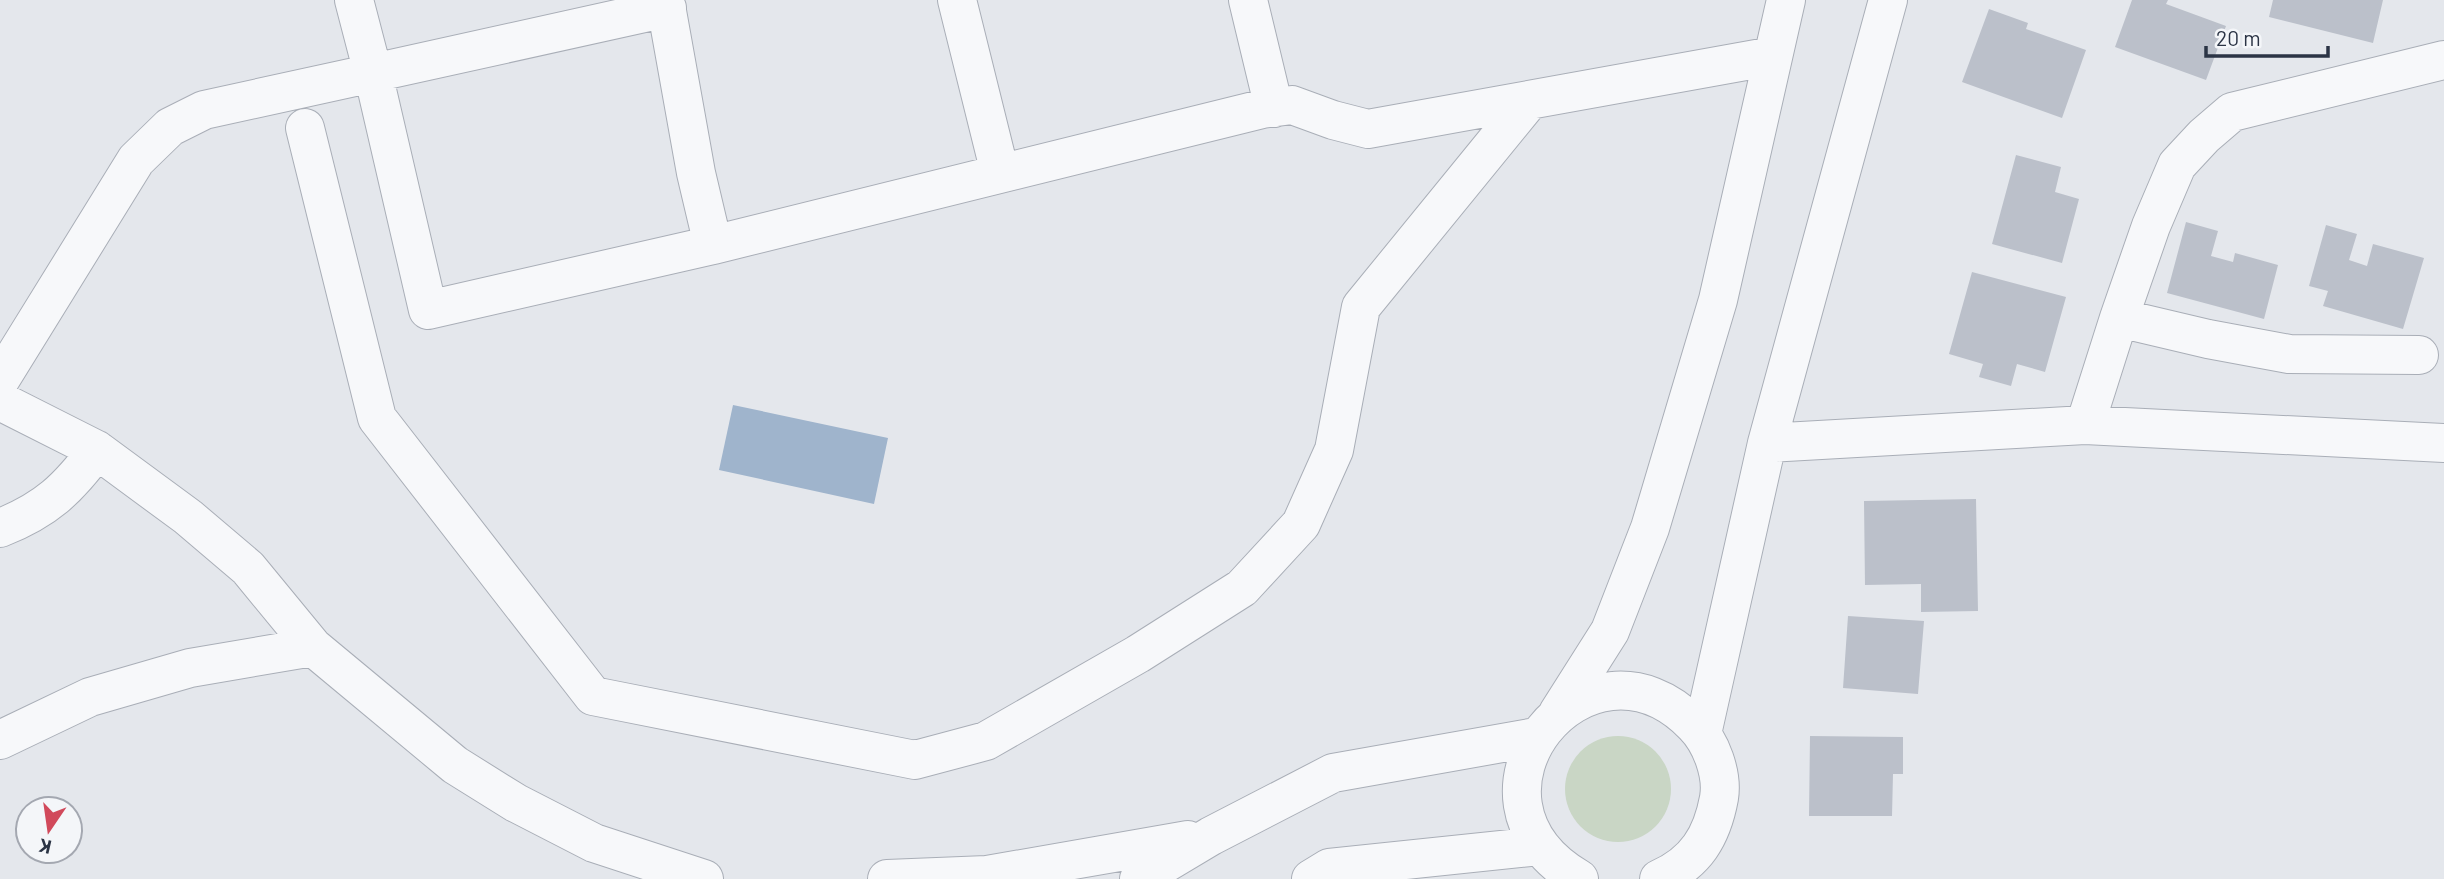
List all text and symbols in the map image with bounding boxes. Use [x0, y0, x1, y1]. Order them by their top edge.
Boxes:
scale bar [2206, 14, 2328, 58]
text: 20 m [2216, 25, 2261, 50]
north arrow [14, 795, 84, 865]
text: K [37, 834, 53, 860]

